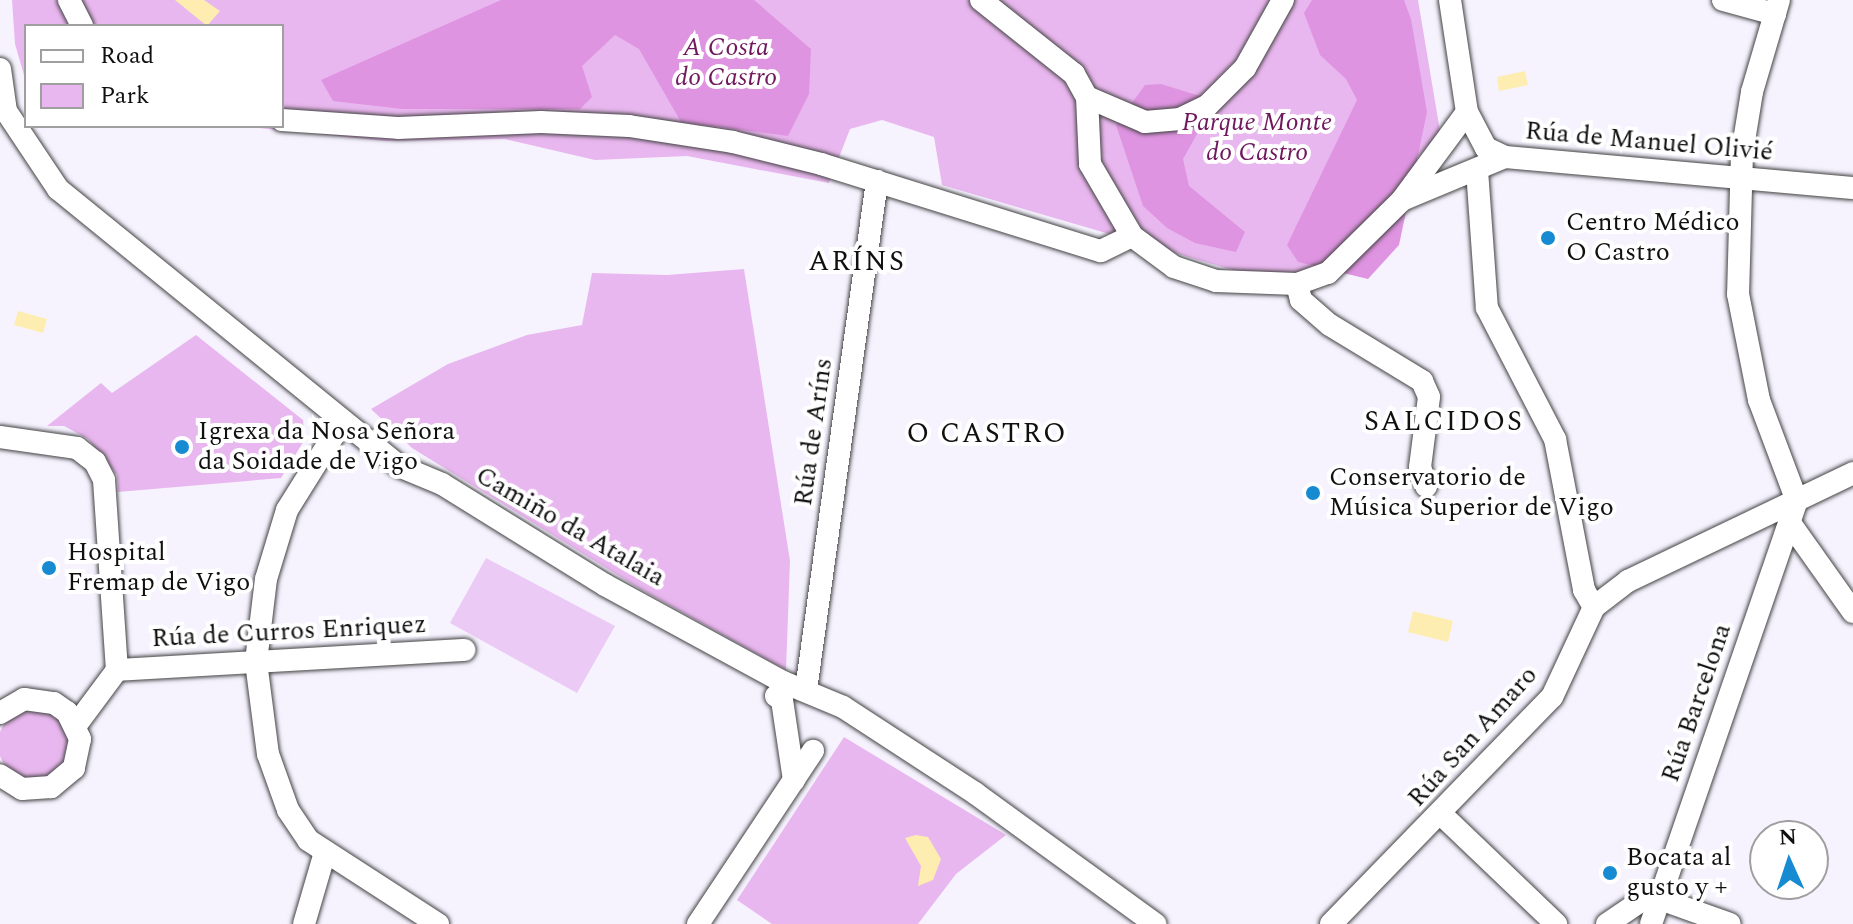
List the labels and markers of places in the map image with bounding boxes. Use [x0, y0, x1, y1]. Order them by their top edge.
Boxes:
place label: Centro Médico O Castro [1566, 207, 1740, 268]
marker: Centro Médico O Castro [1537, 227, 1559, 249]
place label: Igrexa da Nosa Señora da Soidade de Vigo [198, 416, 455, 478]
marker: Igrexa da Nosa Señora da Soidade de Vigo [173, 438, 191, 456]
place label: Conservatorio de Música Superior de Vigo [1329, 462, 1614, 524]
marker: Conservatorio de Música Superior de Vigo [1304, 484, 1322, 502]
place label: Hospital Fremap de Vigo [67, 537, 250, 598]
marker: Hospital Fremap de Vigo [38, 557, 60, 579]
place label: Bocata al gusto y + [1626, 842, 1731, 904]
marker: Bocata al gusto y + [1601, 864, 1619, 882]

